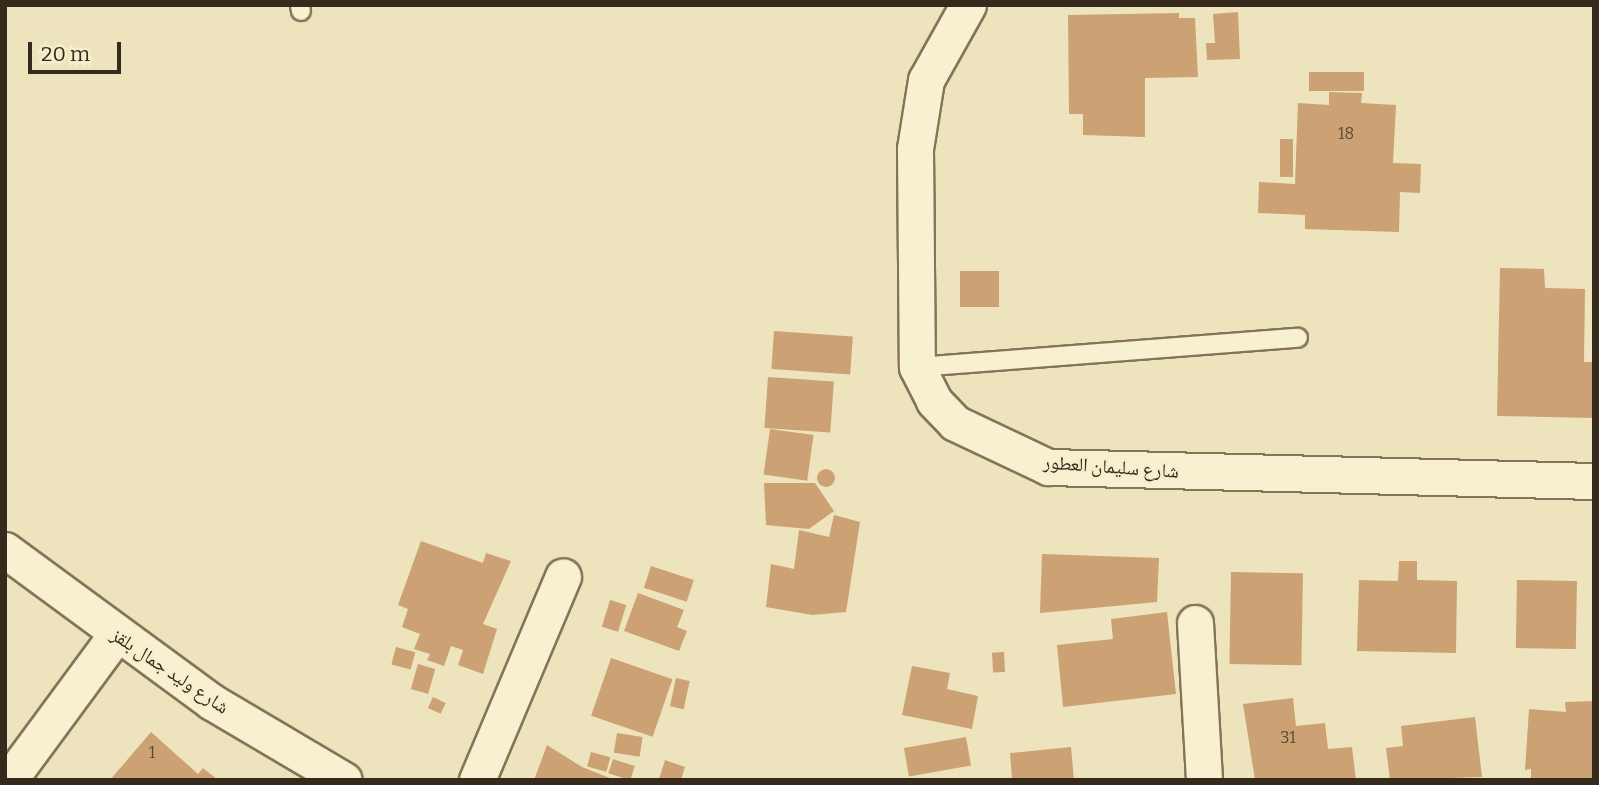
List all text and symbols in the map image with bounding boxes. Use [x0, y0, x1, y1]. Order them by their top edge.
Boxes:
scale bar [32, 28, 124, 72]
text: 20 m [41, 41, 90, 67]
house number: 18 [1338, 124, 1354, 144]
street label: شارع سليمان العطور [1042, 451, 1180, 483]
street label: شارع وليد جمال بلقز [107, 623, 233, 719]
house number: 31 [1280, 728, 1296, 748]
house number: 1 [149, 743, 155, 763]

